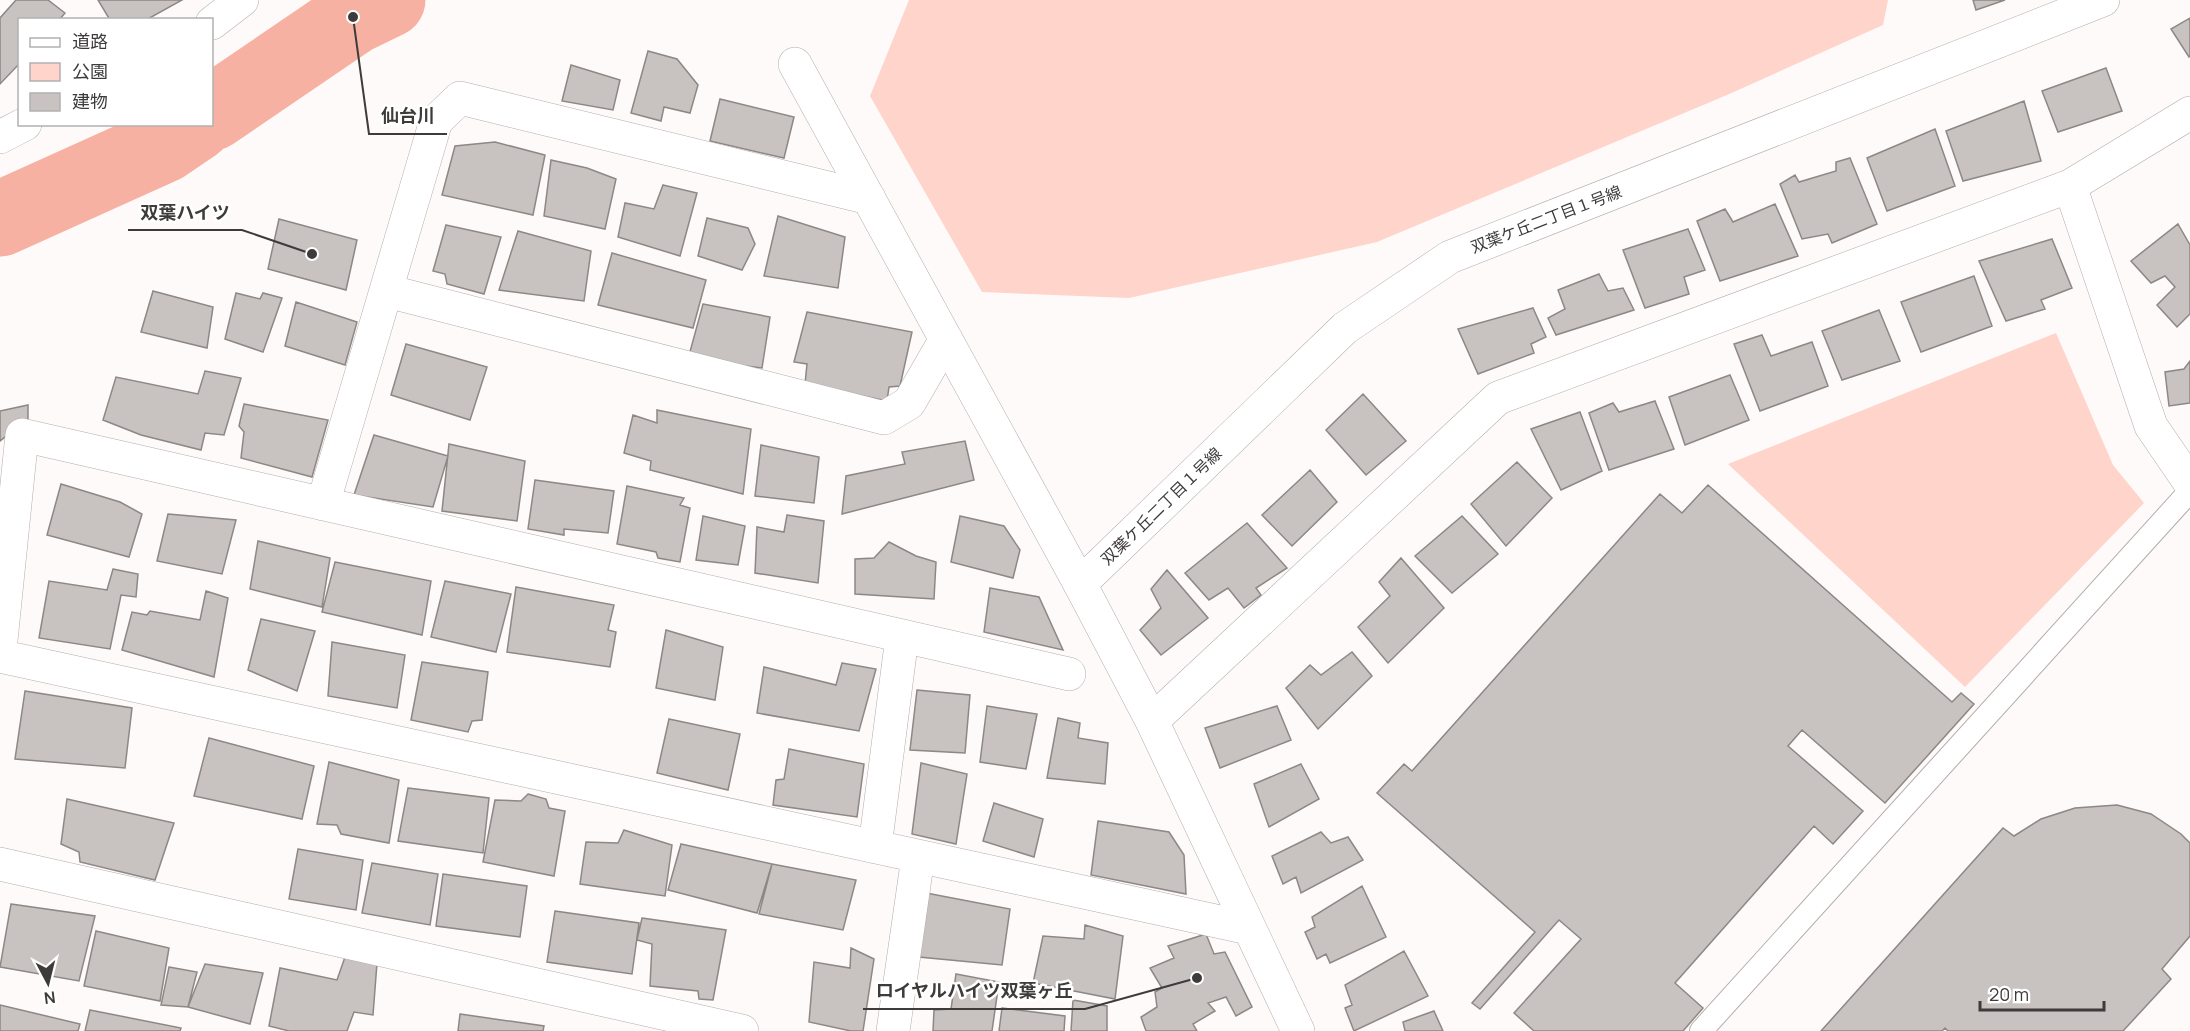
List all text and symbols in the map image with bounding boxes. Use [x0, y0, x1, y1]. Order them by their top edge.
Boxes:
legend [18, 18, 213, 126]
text: 道路 [72, 29, 108, 53]
text: 公園 [72, 59, 108, 83]
text: 建物 [72, 89, 108, 113]
callout: 仙台川 [369, 98, 447, 134]
text: 仙台川 [381, 103, 435, 127]
street label: 双葉ケ丘二丁目１号線 [1467, 180, 1625, 258]
callout: 双葉ハイツ [128, 194, 242, 230]
text: 双葉ハイツ [140, 200, 230, 224]
street label: 双葉ケ丘二丁目１号線 [1096, 443, 1226, 569]
north arrow [18, 953, 78, 1013]
callout: ロイヤルハイツ双葉ヶ丘 [863, 973, 1085, 1009]
scale bar [1980, 974, 2104, 1012]
text: ロイヤルハイツ双葉ヶ丘 [875, 978, 1073, 1002]
text: 20 m [1989, 982, 2029, 1006]
text: N [43, 986, 57, 1010]

